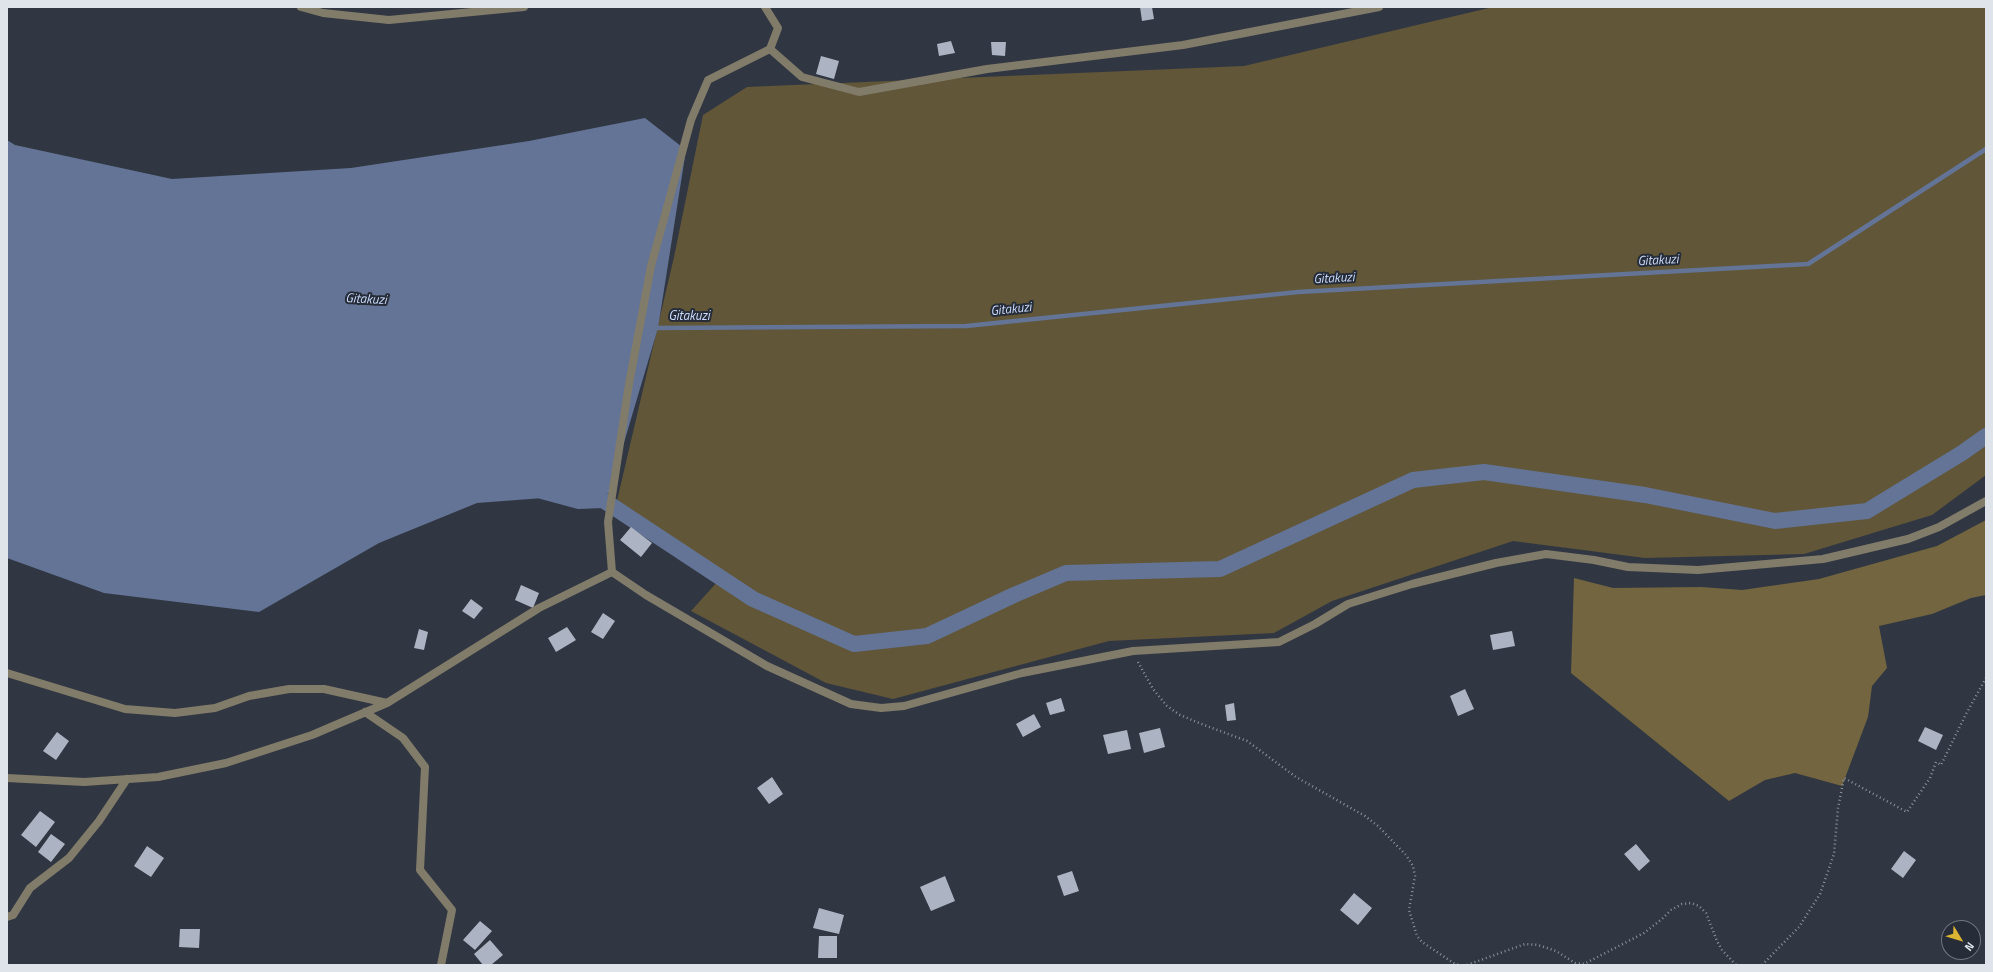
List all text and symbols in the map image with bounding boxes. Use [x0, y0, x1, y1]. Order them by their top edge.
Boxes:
water label: Gitakuzi [1637, 252, 1679, 270]
water label: Gitakuzi [1313, 270, 1355, 288]
water label: Gitakuzi [345, 291, 387, 309]
water label: Gitakuzi [990, 300, 1032, 320]
water label: Gitakuzi [668, 309, 710, 325]
north arrow [1941, 920, 1981, 960]
text: N [1961, 939, 1978, 955]

